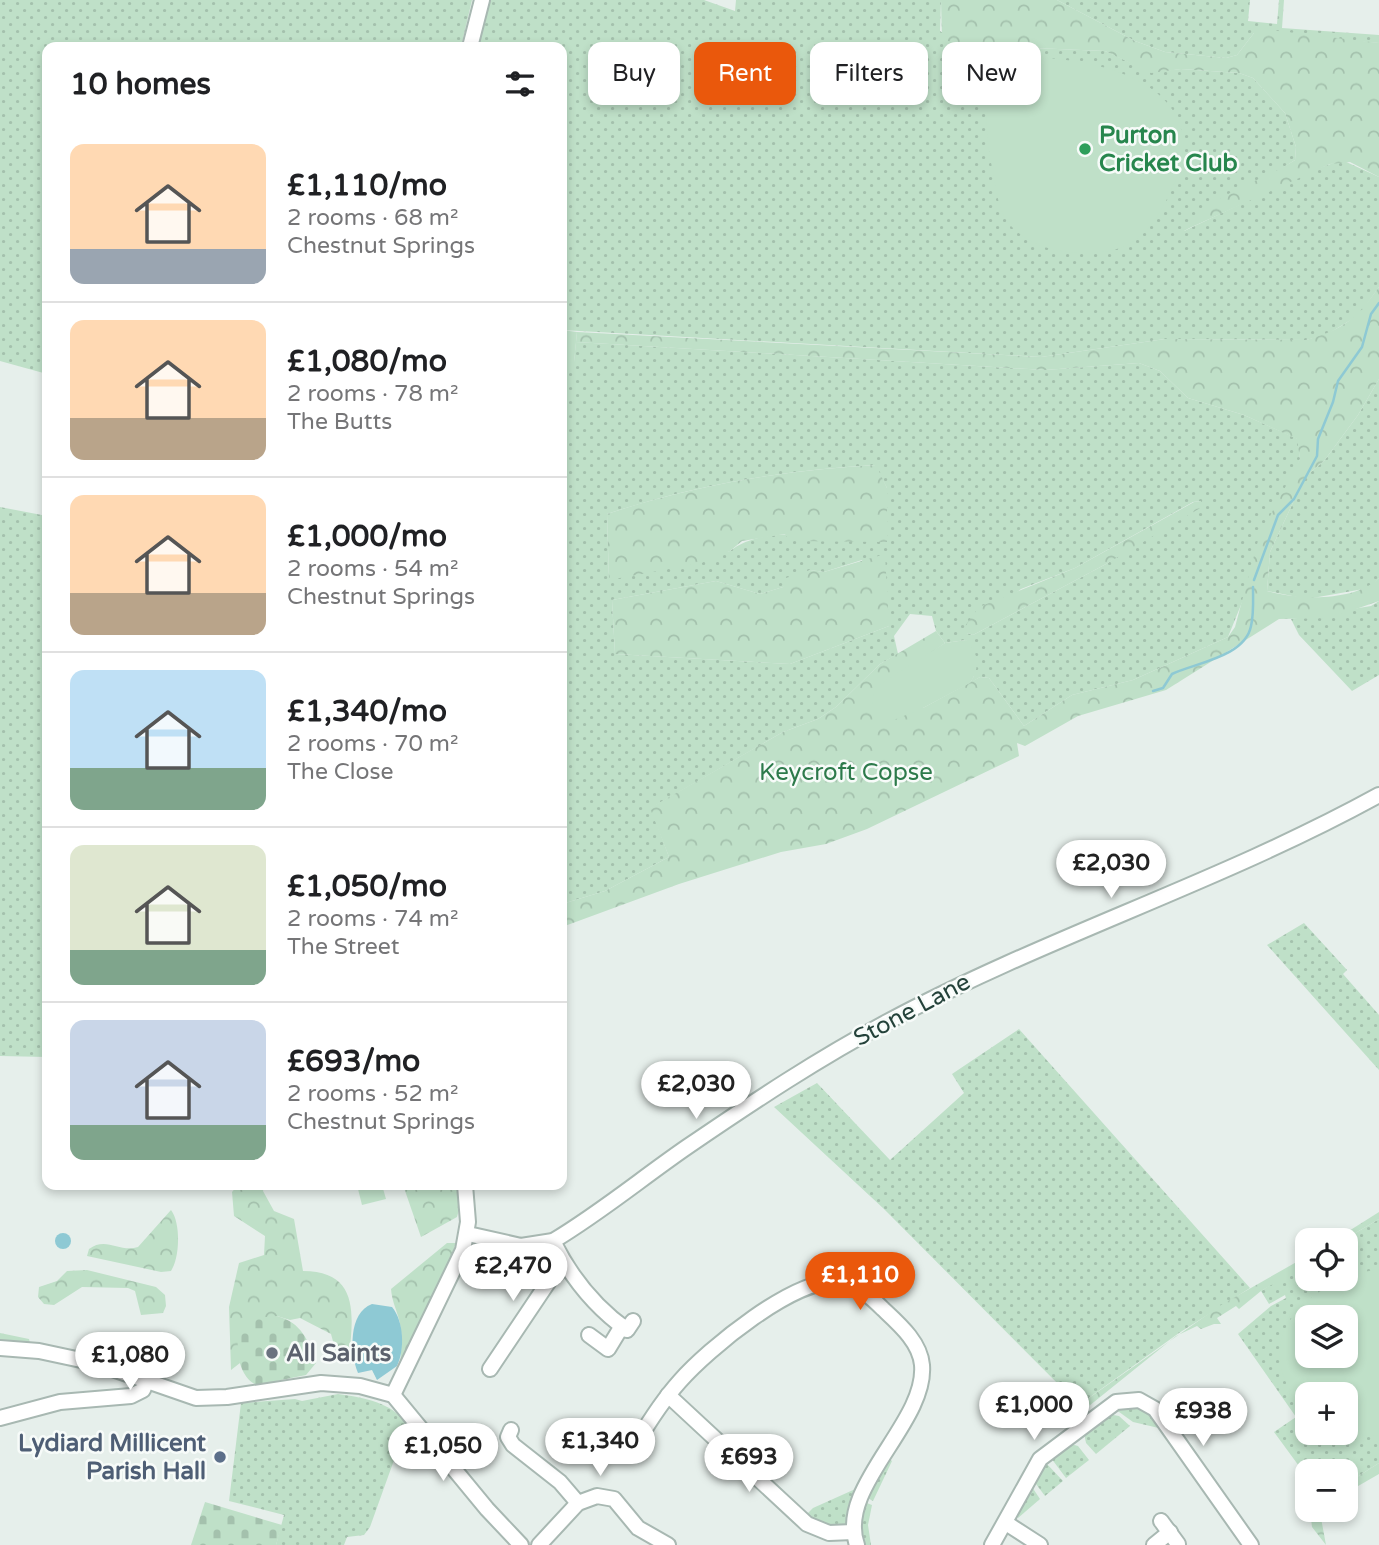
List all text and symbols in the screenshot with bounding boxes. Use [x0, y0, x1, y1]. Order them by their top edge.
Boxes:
chip: Buy [588, 42, 680, 105]
chip: Rent [694, 42, 796, 105]
chip: Filters [810, 42, 928, 105]
chip: New [942, 42, 1041, 105]
icon: filters [501, 65, 539, 103]
text: 10 homes [70, 66, 211, 103]
place label: Purton Cricket Club [1099, 121, 1238, 178]
marker: Purton Cricket Club [1077, 141, 1093, 157]
text: £1,110/mo [287, 167, 447, 204]
icon: home [126, 172, 210, 256]
text: 2 rooms · 68 m² [287, 204, 458, 232]
text: Chestnut Springs [287, 232, 475, 260]
text: £1,080/mo [287, 343, 447, 380]
icon: home [126, 348, 210, 432]
text: 2 rooms · 78 m² [287, 380, 458, 408]
text: The Butts [287, 408, 392, 436]
text: £1,000/mo [287, 518, 447, 555]
icon: home [126, 523, 210, 607]
text: 2 rooms · 54 m² [287, 555, 458, 583]
text: Chestnut Springs [287, 583, 475, 611]
text: £1,340/mo [287, 693, 447, 730]
icon: home [126, 698, 210, 782]
text: 2 rooms · 70 m² [287, 730, 458, 758]
text: The Close [287, 758, 394, 786]
park label: Keycroft Copse [759, 758, 933, 787]
pin: £2,030 [1054, 841, 1168, 900]
text: £2,030 [1072, 849, 1150, 877]
text: £1,050/mo [287, 868, 447, 905]
icon: home [126, 873, 210, 957]
text: 2 rooms · 74 m² [287, 905, 458, 933]
text: The Street [287, 933, 400, 961]
street label: Stone Lane [849, 967, 975, 1053]
text: £693/mo [287, 1043, 420, 1080]
icon: home [126, 1048, 210, 1132]
pin: £2,030 [639, 1062, 753, 1121]
text: £2,030 [657, 1070, 735, 1098]
text: 2 rooms · 52 m² [287, 1080, 458, 1108]
text: Chestnut Springs [287, 1108, 475, 1136]
map controls [1295, 1228, 1358, 1522]
button: locate [1295, 1228, 1358, 1291]
pin: £2,470 [456, 1244, 570, 1303]
text: £2,470 [474, 1252, 552, 1280]
pin: £1,110 [803, 1252, 917, 1312]
text: £1,110 [821, 1261, 899, 1289]
button: layers [1295, 1305, 1358, 1368]
pin: £1,080 [73, 1332, 187, 1392]
place label: All Saints [286, 1339, 391, 1368]
text: £1,080 [91, 1341, 169, 1369]
marker: All Saints [264, 1345, 280, 1361]
pin: £1,000 [977, 1382, 1091, 1442]
button: + [1295, 1382, 1358, 1445]
pin: £938 [1162, 1388, 1244, 1448]
text: £1,000 [995, 1391, 1073, 1419]
text: £938 [1174, 1397, 1232, 1425]
pin: £1,340 [543, 1418, 657, 1478]
pin: £1,050 [386, 1424, 500, 1483]
text: £1,340 [561, 1427, 639, 1455]
place label: Lydiard Millicent Parish Hall [18, 1429, 207, 1486]
text: £1,050 [404, 1432, 482, 1460]
pin: £693 [708, 1434, 790, 1494]
text: £693 [720, 1443, 778, 1471]
marker: Lydiard Millicent Parish Hall [212, 1449, 228, 1465]
button: − [1295, 1459, 1358, 1522]

